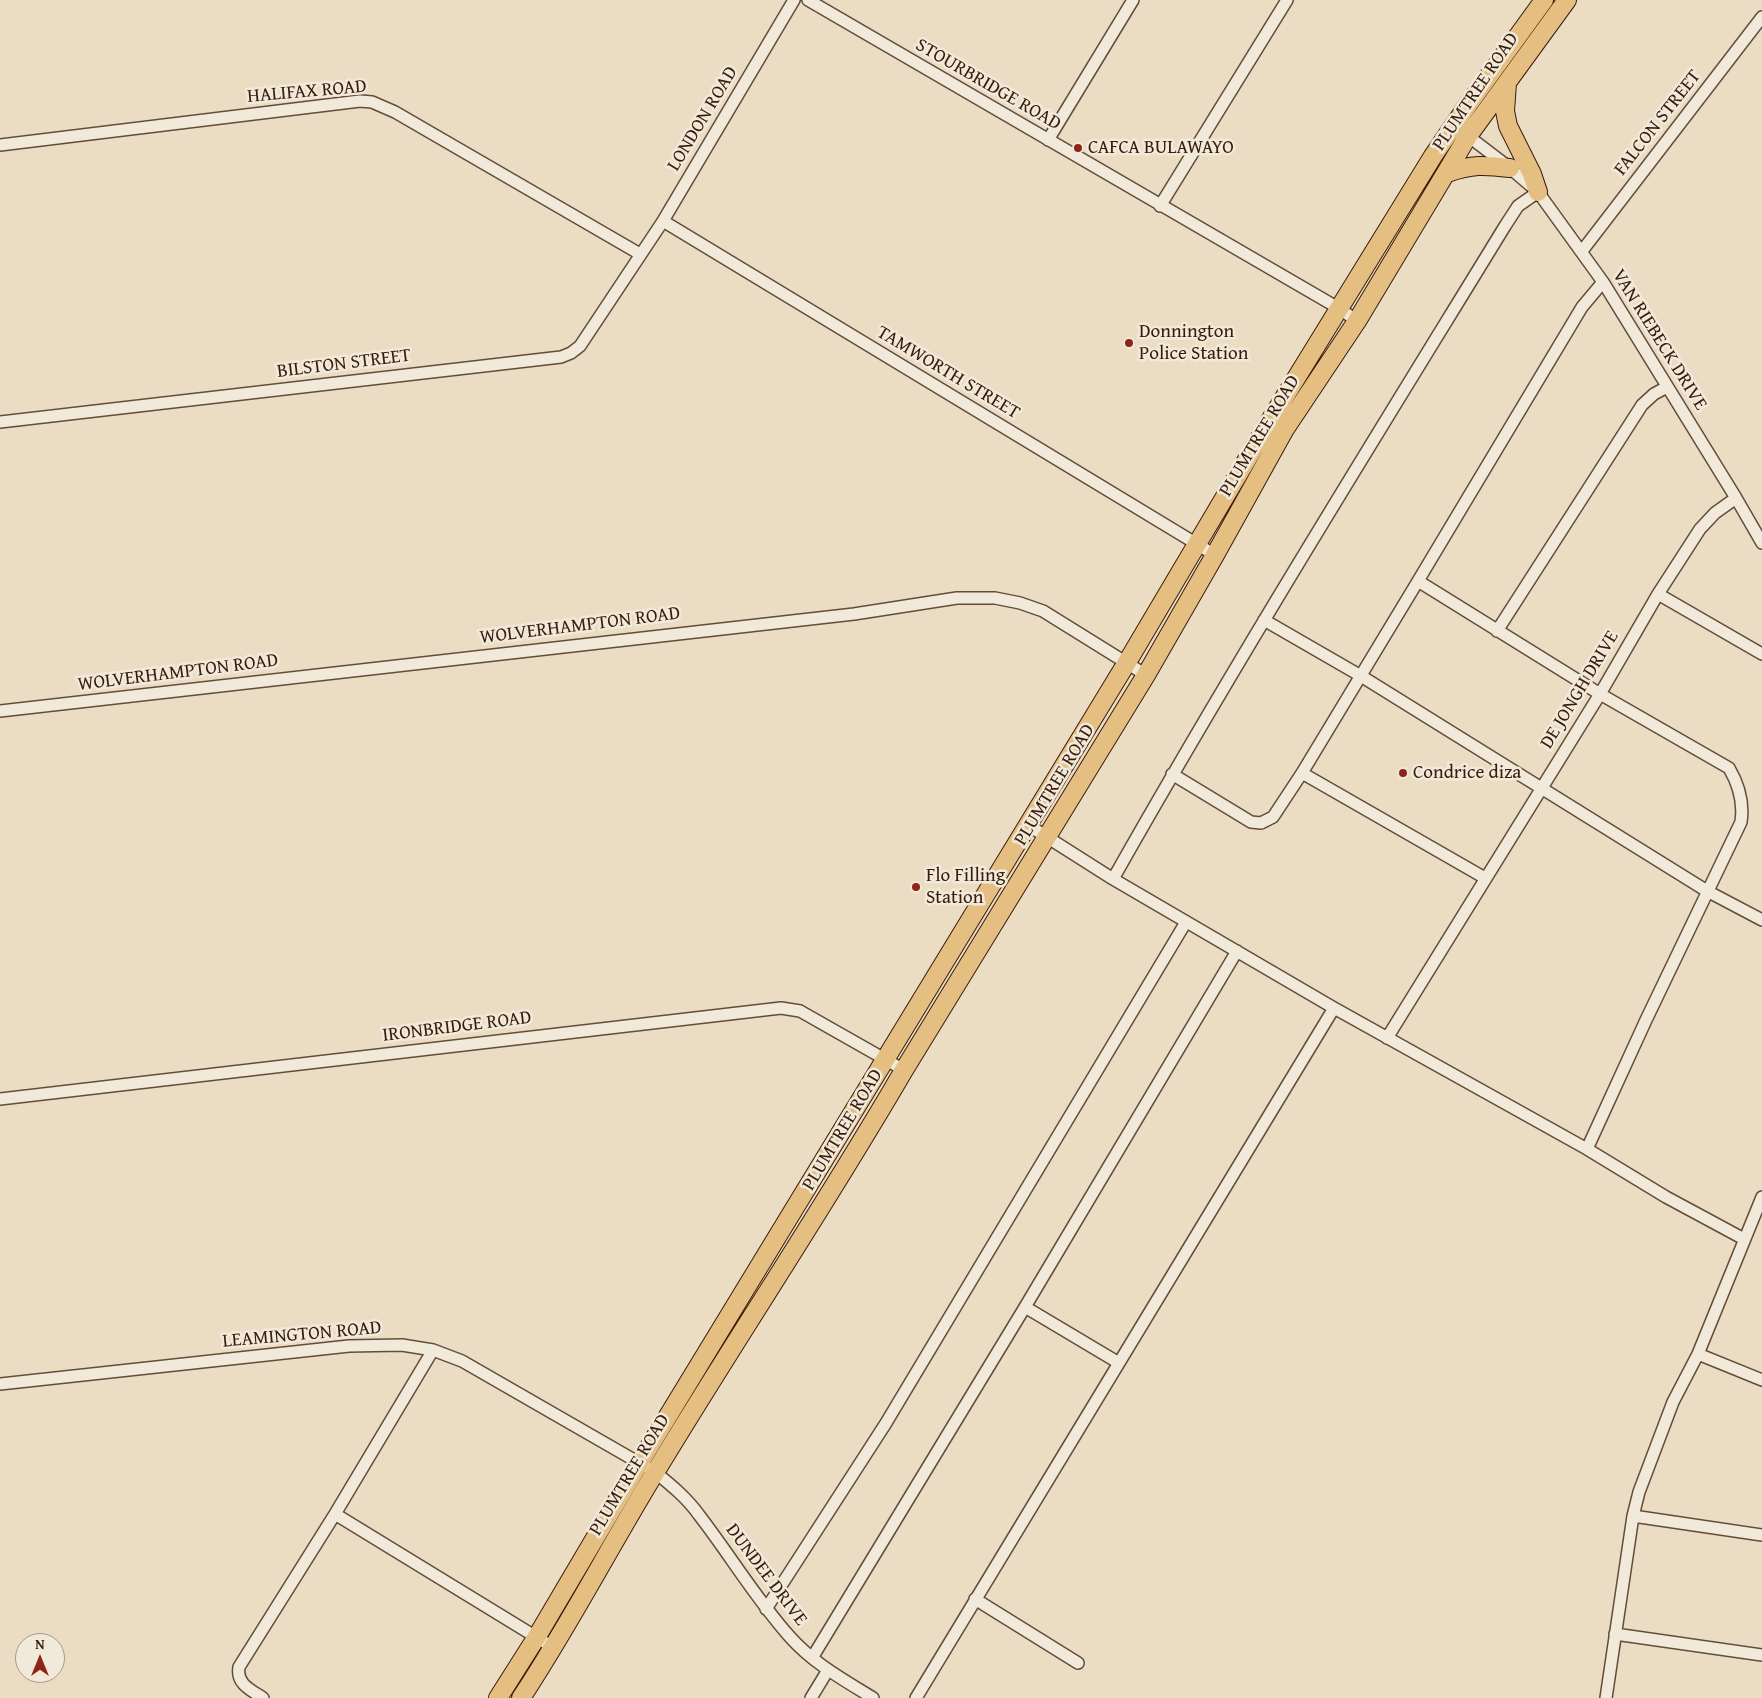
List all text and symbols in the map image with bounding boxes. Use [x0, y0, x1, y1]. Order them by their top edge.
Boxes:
street label: PLUMTREE ROAD [1428, 29, 1524, 155]
street label: STOURBRIDGE ROAD [911, 34, 1065, 136]
street label: LONDON ROAD [663, 63, 743, 175]
street label: FALCON STREET [1610, 66, 1706, 180]
street label: HALIFAX ROAD [246, 75, 368, 109]
place label: CAFCA BULAWAYO [1088, 137, 1234, 159]
marker: CAFCA BULAWAYO [1072, 142, 1084, 154]
street label: VAN RIEBECK DRIVE [1607, 265, 1711, 415]
street label: TAMWORTH STREET [872, 321, 1024, 425]
place label: Donnington Police Station [1139, 321, 1248, 365]
marker: Donnington Police Station [1123, 337, 1135, 349]
street label: BILSTON STREET [276, 344, 412, 384]
street label: PLUMTREE ROAD [1215, 371, 1305, 501]
street label: WOLVERHAMPTON ROAD [479, 602, 681, 650]
street label: DE JONGH DRIVE [1536, 627, 1624, 753]
street label: WOLVERHAMPTON ROAD [77, 649, 279, 697]
street label: PLUMTREE ROAD [1010, 720, 1100, 850]
place label: Condrice diza [1413, 762, 1521, 784]
marker: Condrice diza [1397, 767, 1409, 779]
place label: Flo Filling Station [926, 865, 1005, 909]
marker: Flo Filling Station [910, 881, 922, 893]
street label: IRONBRIDGE ROAD [381, 1007, 533, 1047]
street label: PLUMTREE ROAD [798, 1065, 888, 1195]
street label: LEAMINGTON ROAD [222, 1317, 382, 1353]
street label: PLUMTREE ROAD [585, 1410, 675, 1540]
street label: DUNDEE DRIVE [720, 1520, 812, 1630]
north arrow [15, 1633, 65, 1683]
text: N [35, 1634, 45, 1654]

